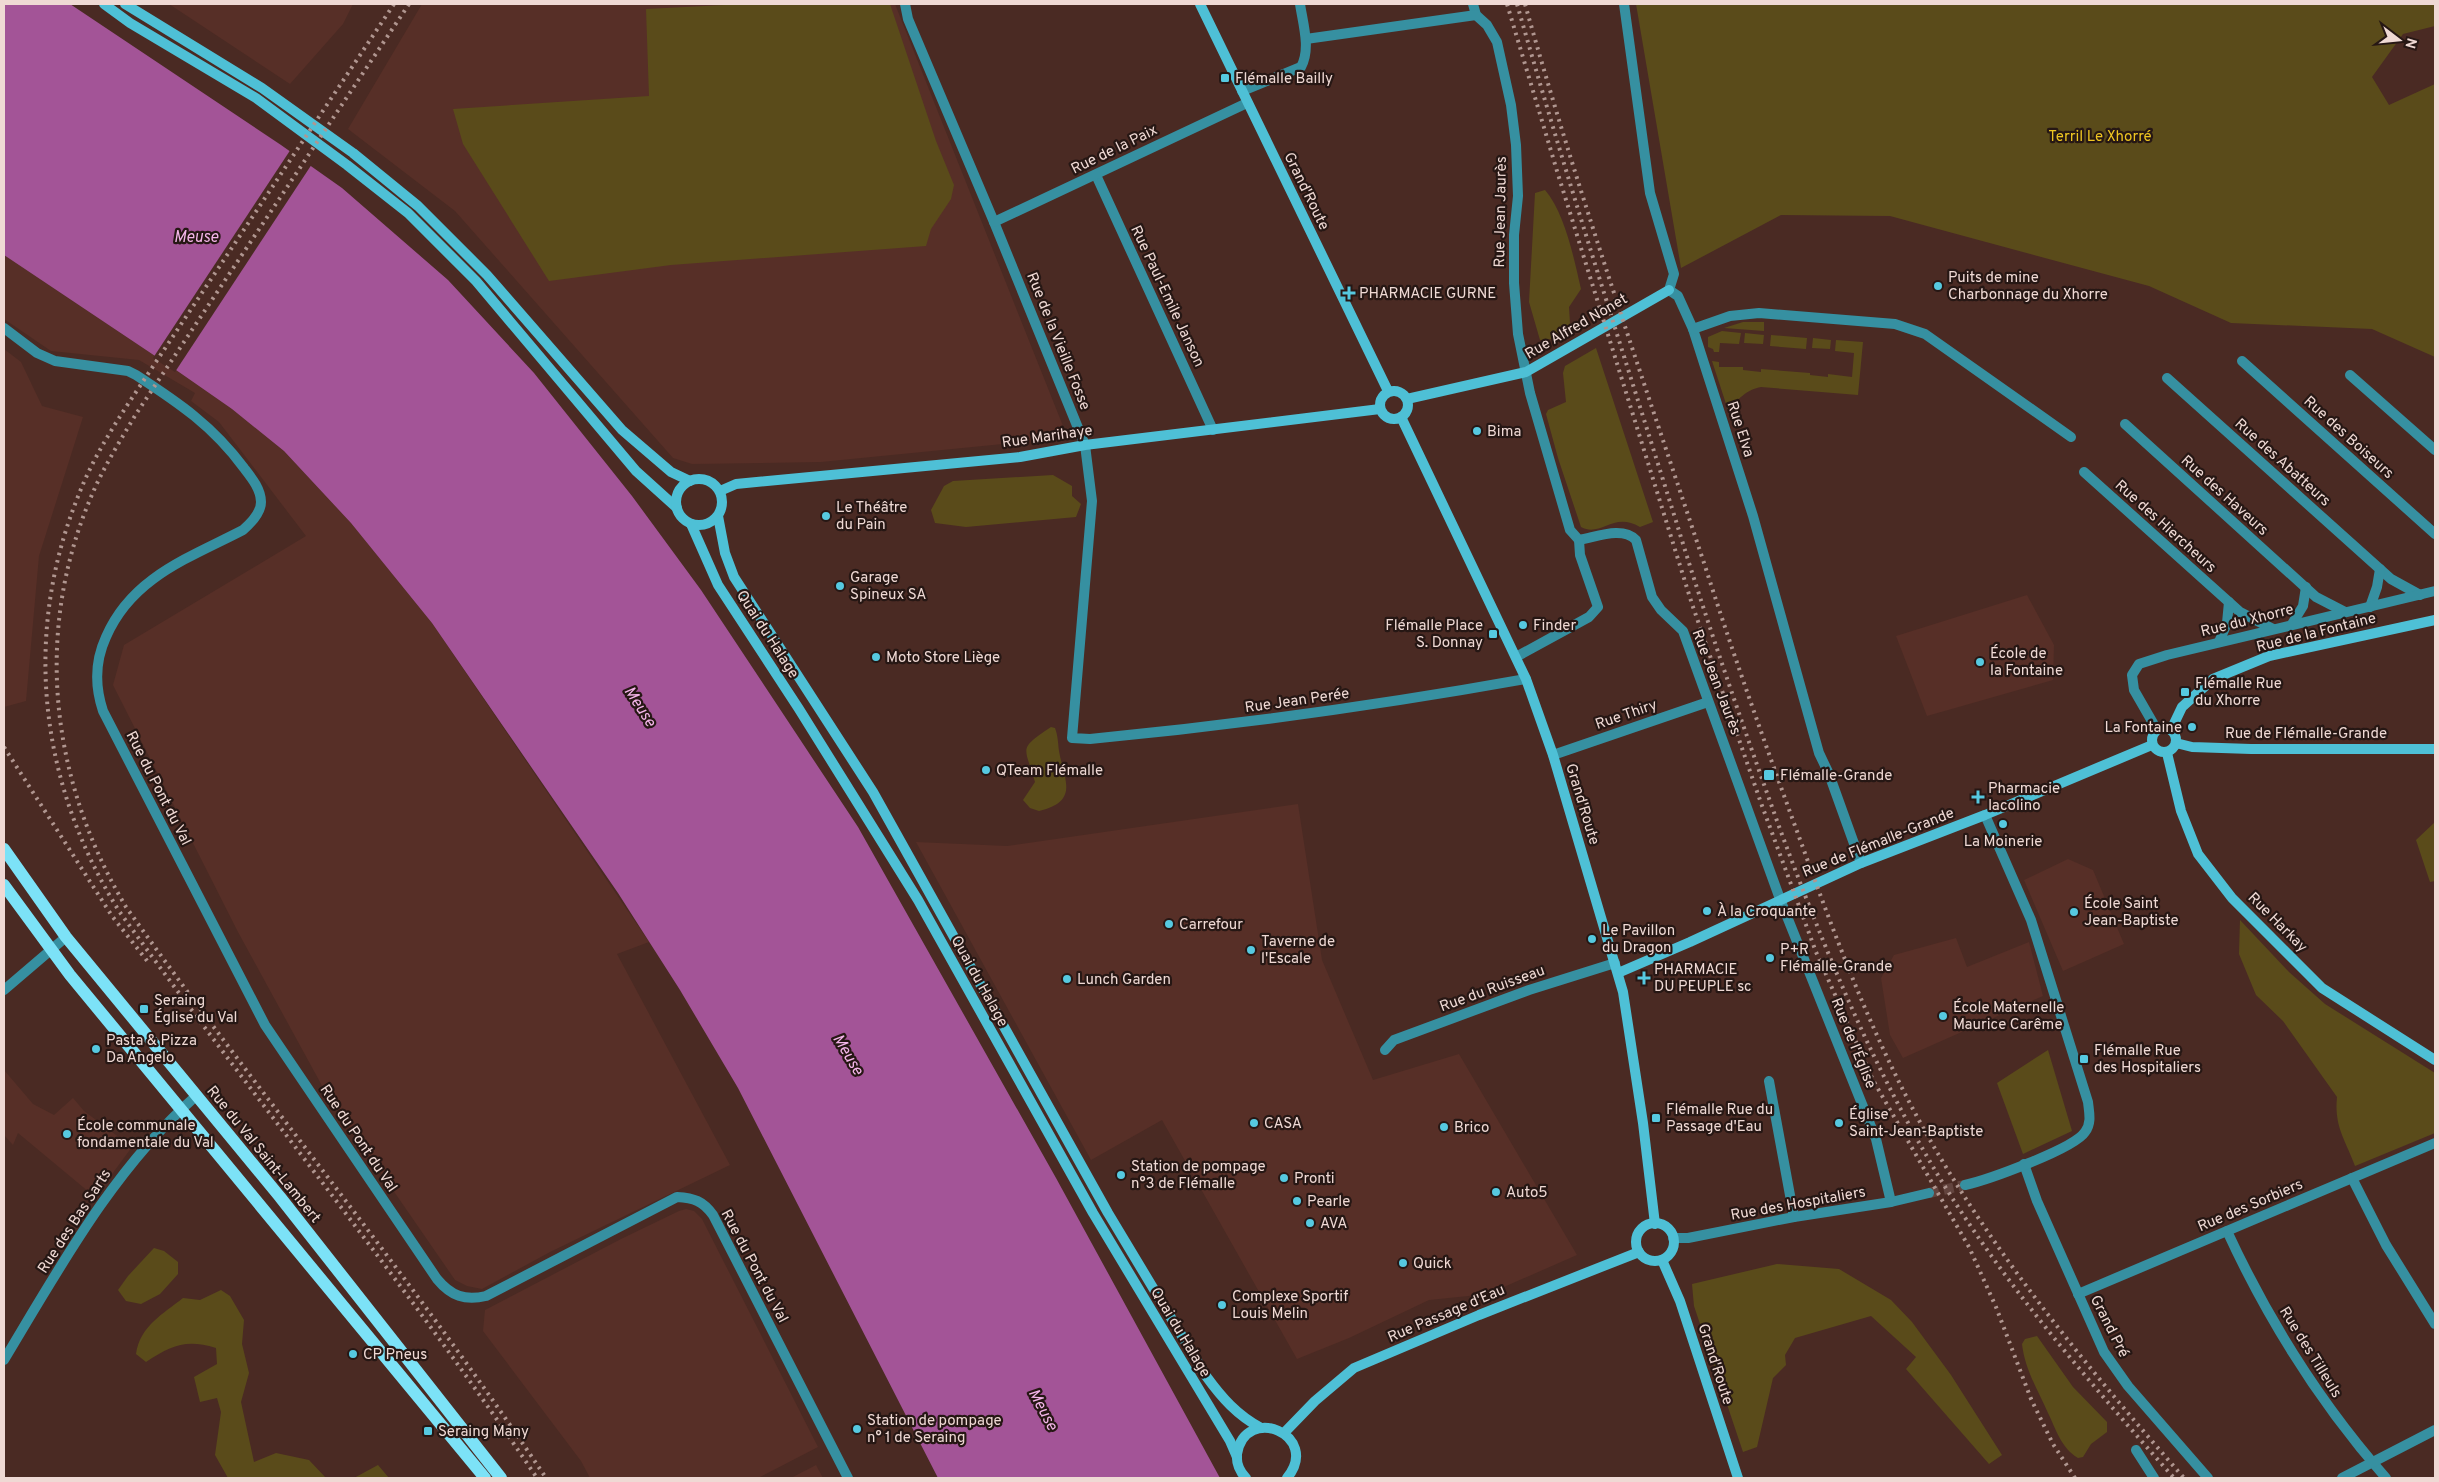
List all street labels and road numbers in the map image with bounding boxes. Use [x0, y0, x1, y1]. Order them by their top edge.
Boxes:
street label: Rue de la Paix [1068, 121, 1161, 179]
street label: Grand'Route [1279, 150, 1333, 234]
street label: Rue Jean Jaurès [1491, 156, 1512, 268]
street label: Rue Paul-Emile Janson [1125, 223, 1208, 371]
street label: Rue de la Vieille Fosse [1021, 270, 1094, 413]
street label: Rue Alfred Nonet [1522, 290, 1631, 364]
street label: Rue des Boiseurs [2299, 393, 2397, 484]
street label: Rue Elva [1722, 399, 1758, 460]
street label: Rue des Abatteurs [2230, 415, 2334, 511]
street label: Rue Marihaye [1001, 422, 1094, 453]
street label: Rue des Haveurs [2176, 452, 2272, 540]
street label: Rue des Hiercheurs [2110, 477, 2220, 578]
street label: Quai du Halage [731, 587, 802, 683]
street label: Rue du Xhorre [2199, 601, 2296, 642]
street label: Rue de la Fontaine [2254, 609, 2378, 658]
street label: Rue Jean Jaurès [1687, 627, 1744, 738]
street label: Rue Jean Perée [1244, 685, 1351, 718]
street label: Rue Thiry [1593, 696, 1660, 735]
street label: Rue de Flémalle-Grande [2225, 725, 2387, 744]
street label: Rue du Pont du Val [121, 728, 195, 849]
street label: Grand'Route [1560, 761, 1603, 848]
street label: Rue de Flémalle-Grande [1800, 804, 1957, 883]
street label: Rue Harkay [2243, 889, 2311, 957]
street label: Quai du Halage [946, 933, 1012, 1031]
street label: Rue du Ruisseau [1437, 962, 1548, 1017]
street label: Rue de l'Église [1826, 995, 1880, 1092]
street label: Rue du Pont du Val [315, 1081, 401, 1196]
street label: Rue du Val Saint-Lambert [202, 1082, 324, 1227]
street label: Rue des Bas Sarts [34, 1166, 116, 1278]
street label: Rue des Sorbiers [2195, 1176, 2306, 1237]
street label: Rue des Hospitaliers [1729, 1183, 1867, 1226]
street label: Rue du Pont du Val [716, 1207, 792, 1327]
street label: Rue Passage d'Eau [1385, 1281, 1508, 1348]
street label: Quai du Halage [1145, 1284, 1214, 1381]
street label: Grand Pré [2085, 1292, 2132, 1361]
street label: Rue des Tilleuls [2274, 1304, 2345, 1402]
street label: Grand'Route [1693, 1321, 1737, 1407]

